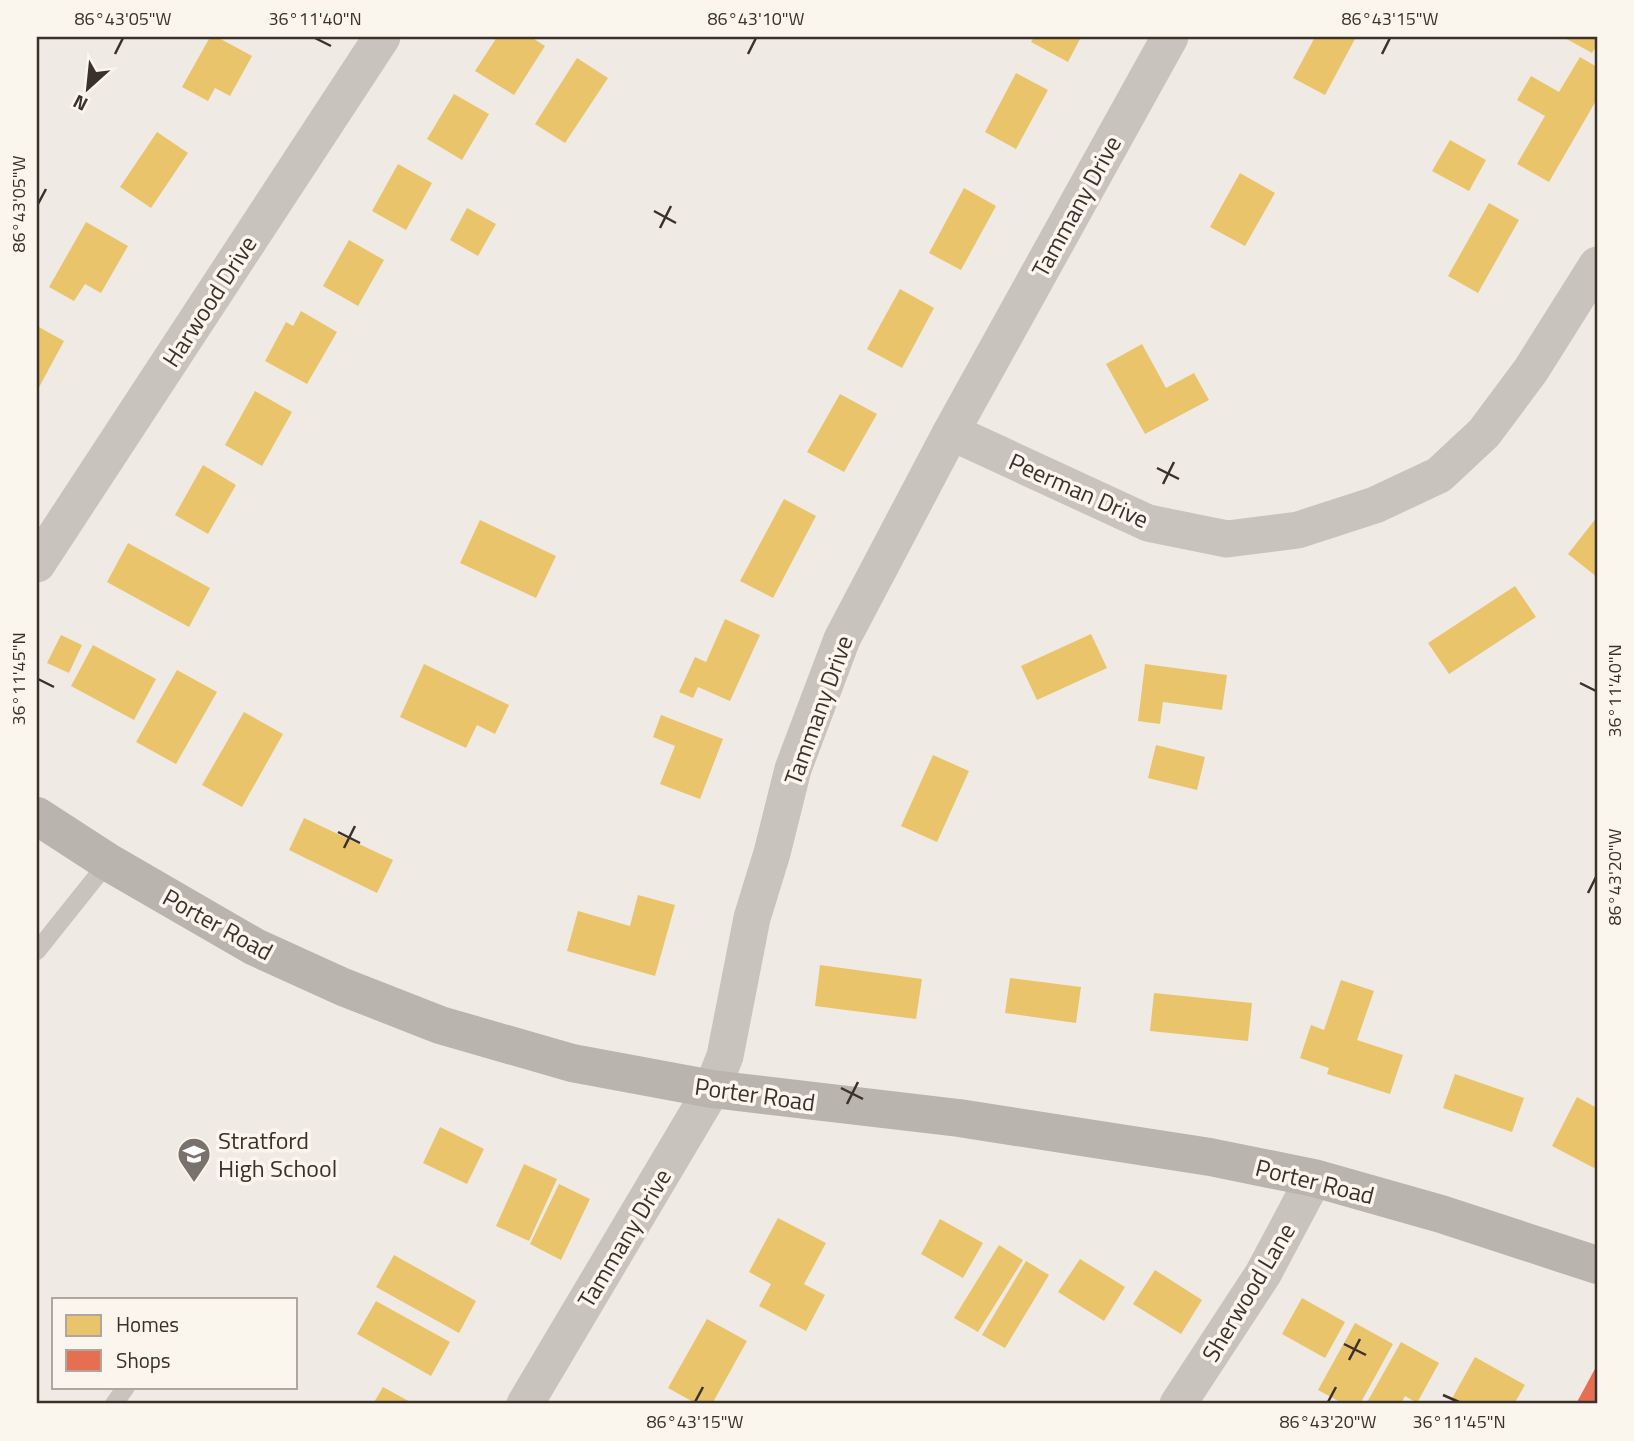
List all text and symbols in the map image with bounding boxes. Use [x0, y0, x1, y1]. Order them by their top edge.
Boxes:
text: 86°43'05"W [75, 5, 172, 32]
text: 36°11'40"N [268, 5, 362, 32]
text: 86°43'10"W [708, 5, 805, 32]
text: 86°43'15"W [1342, 5, 1439, 32]
north arrow [52, 52, 122, 122]
text: N [68, 88, 93, 120]
street label: Tammany Drive [1022, 129, 1130, 283]
text: 86°43'05"W [5, 155, 32, 252]
street label: Harwood Drive [153, 228, 265, 374]
street label: Peerman Drive [1003, 443, 1155, 537]
street label: Tammany Drive [774, 630, 862, 790]
text: 36°11'45"N [5, 632, 32, 726]
text: 36°11'40"N [1601, 644, 1628, 738]
text: 86°43'20"W [1601, 828, 1628, 925]
street label: Porter Road [156, 879, 280, 969]
street label: Porter Road [692, 1068, 818, 1120]
place label: Stratford High School [218, 1122, 337, 1186]
school or university icon: Stratford High School [175, 1135, 213, 1184]
street label: Porter Road [1252, 1149, 1378, 1213]
street label: Tammany Drive [568, 1162, 680, 1314]
street label: Sherwood Lane [1192, 1216, 1304, 1368]
legend [52, 1298, 298, 1388]
text: Homes [116, 1308, 179, 1340]
text: Shops [116, 1344, 171, 1376]
text: 86°43'15"W [647, 1408, 744, 1435]
text: 86°43'20"W [1280, 1408, 1377, 1435]
text: 36°11'45"N [1412, 1408, 1506, 1435]

